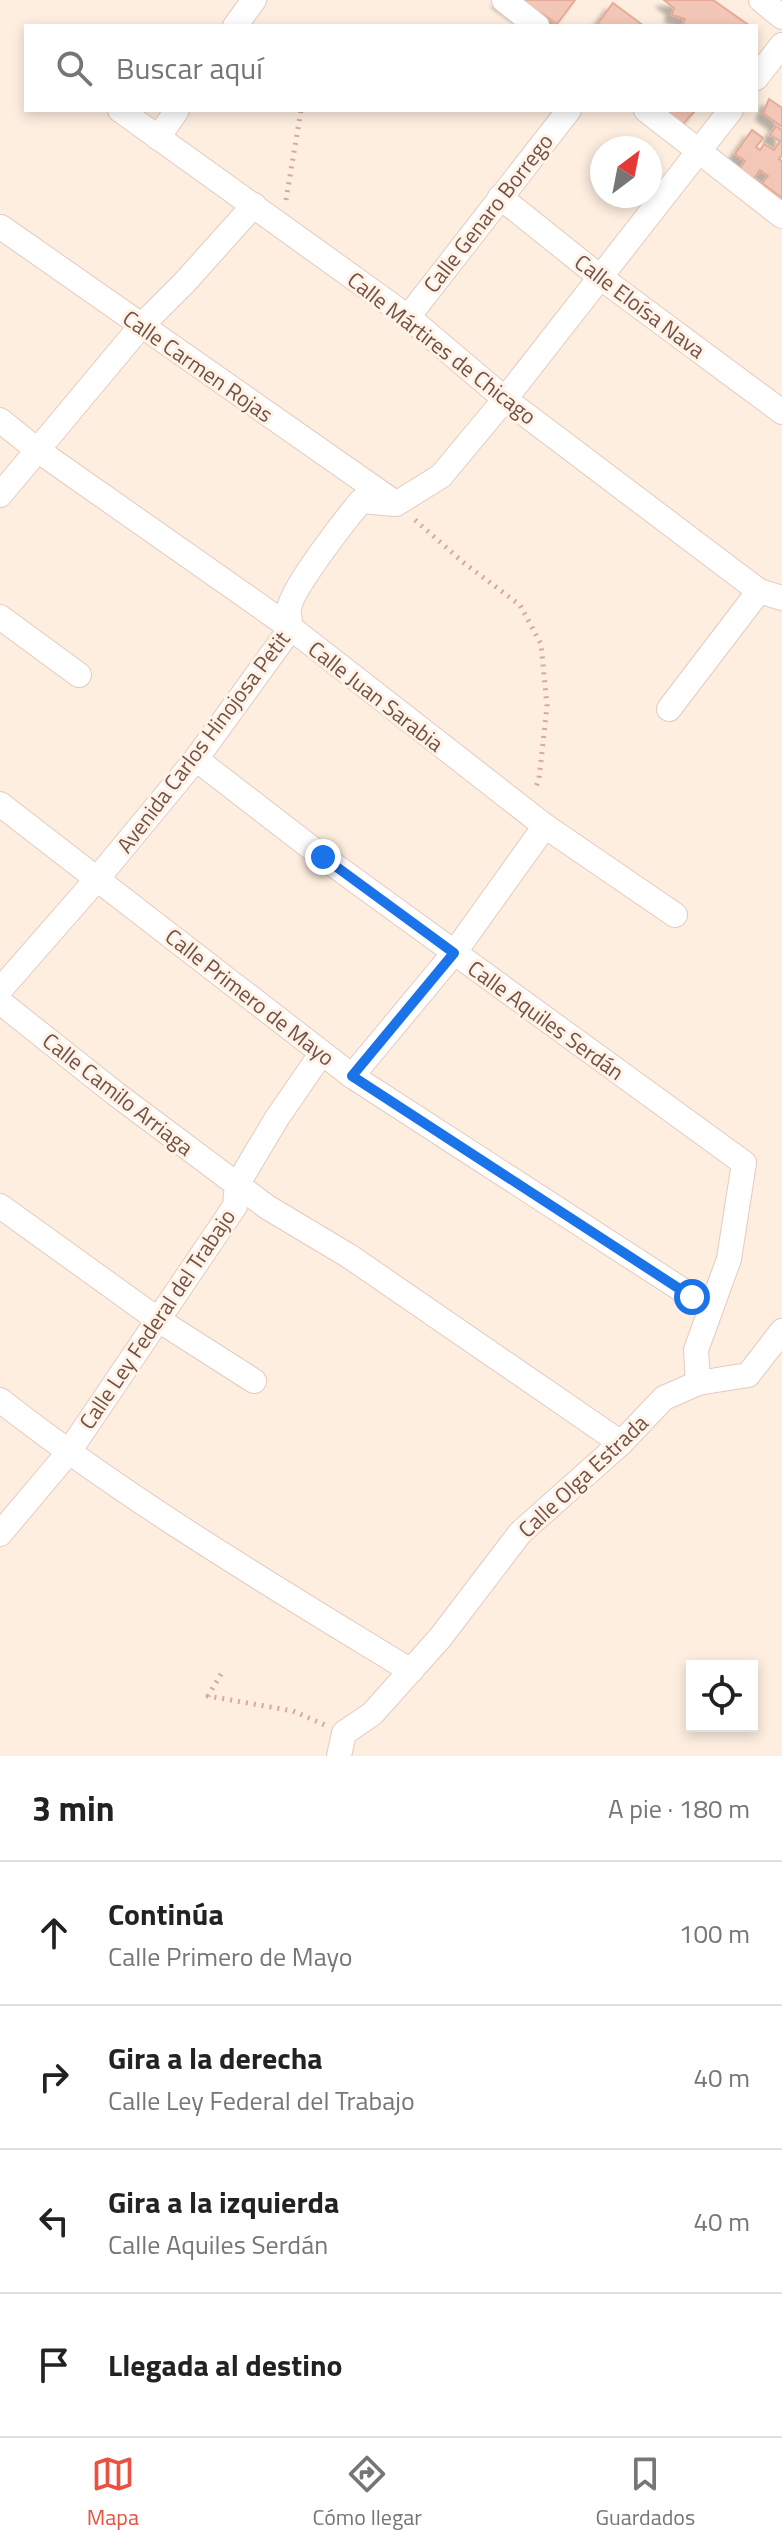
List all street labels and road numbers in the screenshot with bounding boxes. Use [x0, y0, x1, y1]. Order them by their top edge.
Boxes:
street label: Calle Genaro Borrego [415, 126, 561, 300]
street label: Calle Eloísa Nava [567, 245, 713, 367]
street label: Calle Mártires de Chicago [340, 263, 544, 433]
street label: Calle Carmen Rojas [116, 301, 280, 431]
street label: Avenida Carlos Hinojosa Petit [108, 623, 298, 860]
street label: Calle Juan Sarabia [301, 632, 451, 760]
street label: Calle Primero de Mayo [158, 920, 342, 1074]
street label: Calle Aquiles Serdán [461, 952, 631, 1088]
street label: Calle Camilo Arriaga [35, 1024, 201, 1164]
street label: Calle Ley Federal del Trabajo [70, 1202, 244, 1436]
street label: Calle Olga Estrada [510, 1407, 656, 1545]

